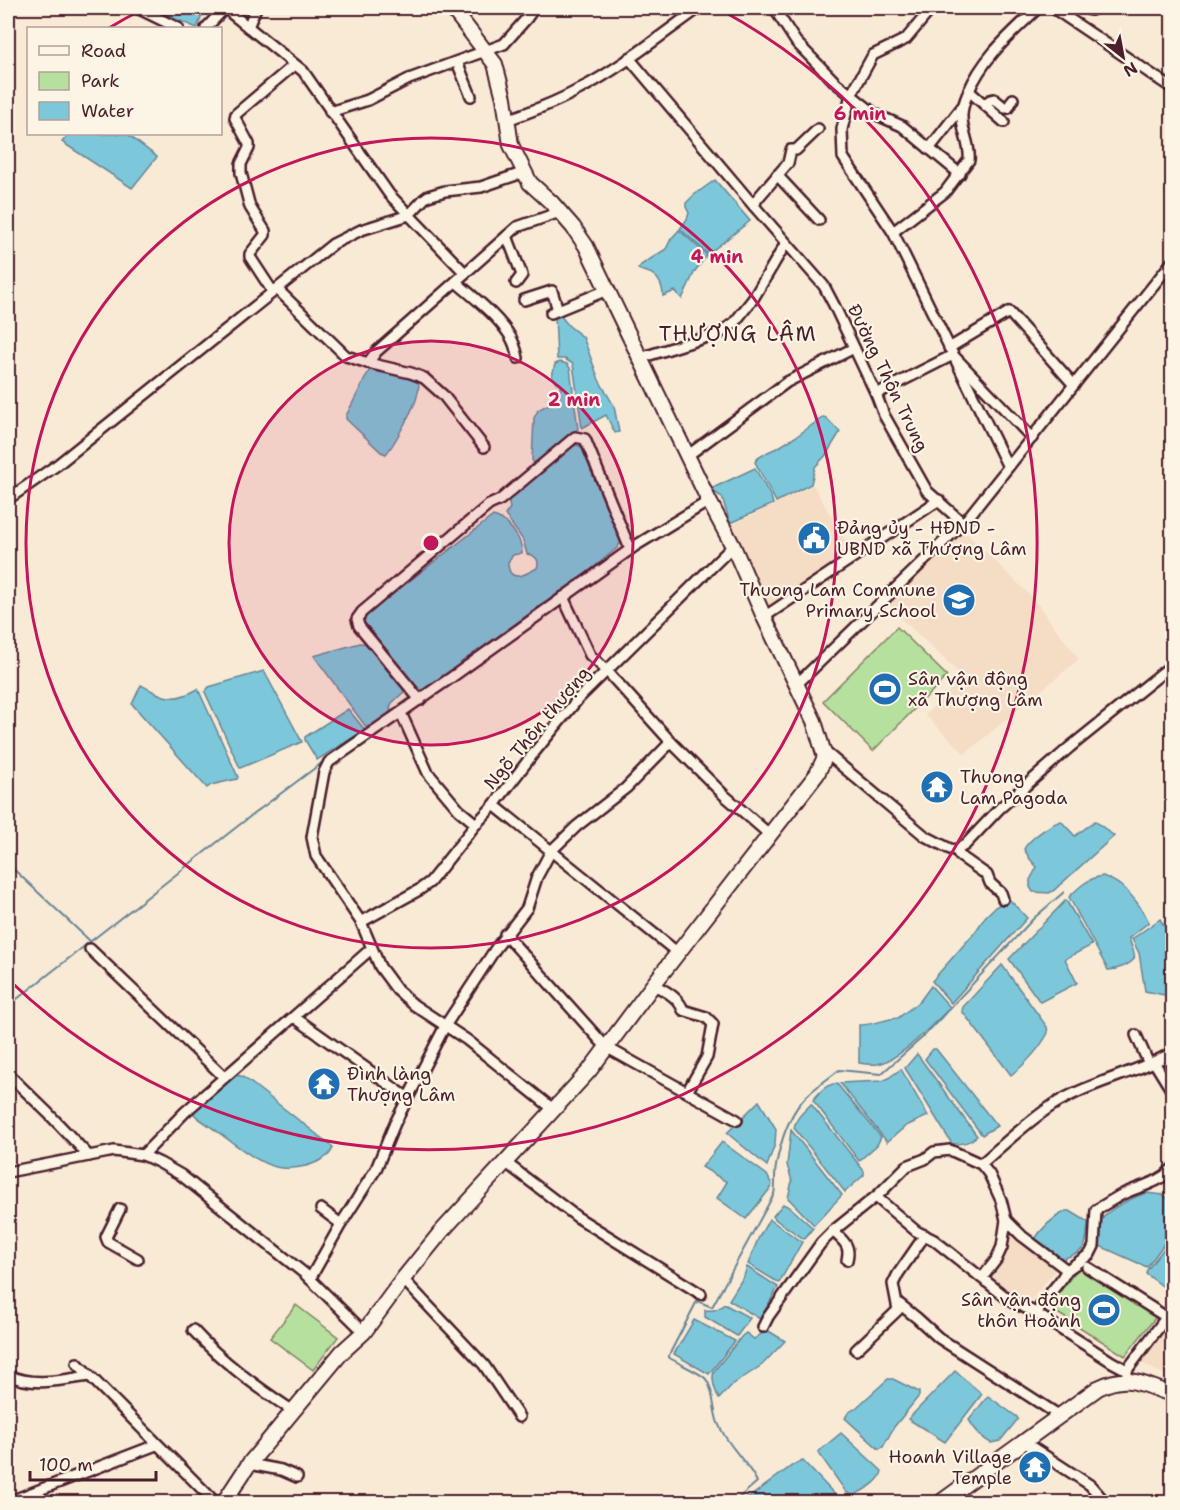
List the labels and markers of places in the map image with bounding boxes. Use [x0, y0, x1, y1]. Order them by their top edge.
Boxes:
place label: Đảng ủy - HĐND - UBND xã Thượng Lâm [837, 516, 1026, 561]
public building icon: Đảng ủy - HĐND - UBND xã Thượng Lâm [796, 520, 832, 556]
centre of rings [421, 533, 441, 553]
place label: Thuong Lam Commune Primary School [739, 578, 937, 623]
school or university icon: Thuong Lam Commune Primary School [941, 582, 977, 618]
place label: Sân vận động xã Thượng Lâm [908, 667, 1043, 712]
sports icon: Sân vận động xã Thượng Lâm [867, 671, 903, 707]
place label: Thuong Lam Pagoda [960, 765, 1067, 810]
temple icon: Thuong Lam Pagoda [919, 769, 955, 805]
place label: Đình làng Thượng Lâm [347, 1062, 455, 1107]
temple icon: Đình làng Thượng Lâm [306, 1066, 342, 1102]
place label: Sân vận động thôn Hoành [961, 1288, 1081, 1333]
sports icon: Sân vận động thôn Hoành [1086, 1292, 1122, 1328]
place label: Hoanh Village Temple [889, 1445, 1012, 1490]
temple icon: Hoanh Village Temple [1017, 1449, 1053, 1485]

